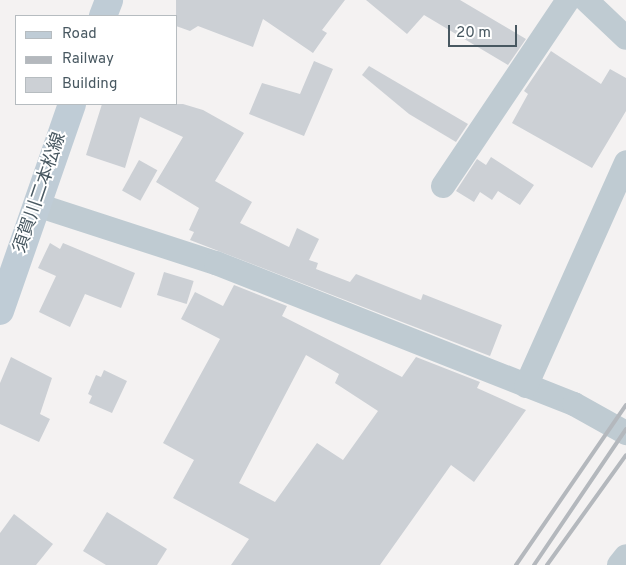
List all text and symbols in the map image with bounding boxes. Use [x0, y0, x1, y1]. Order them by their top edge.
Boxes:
legend [15, 15, 178, 105]
scale bar [451, 15, 520, 47]
text: 20 m [456, 24, 491, 43]
text: Road [62, 25, 97, 44]
text: Railway [62, 50, 114, 69]
text: Building [62, 75, 117, 94]
street label: 須賀川二本松線 [10, 130, 72, 256]

